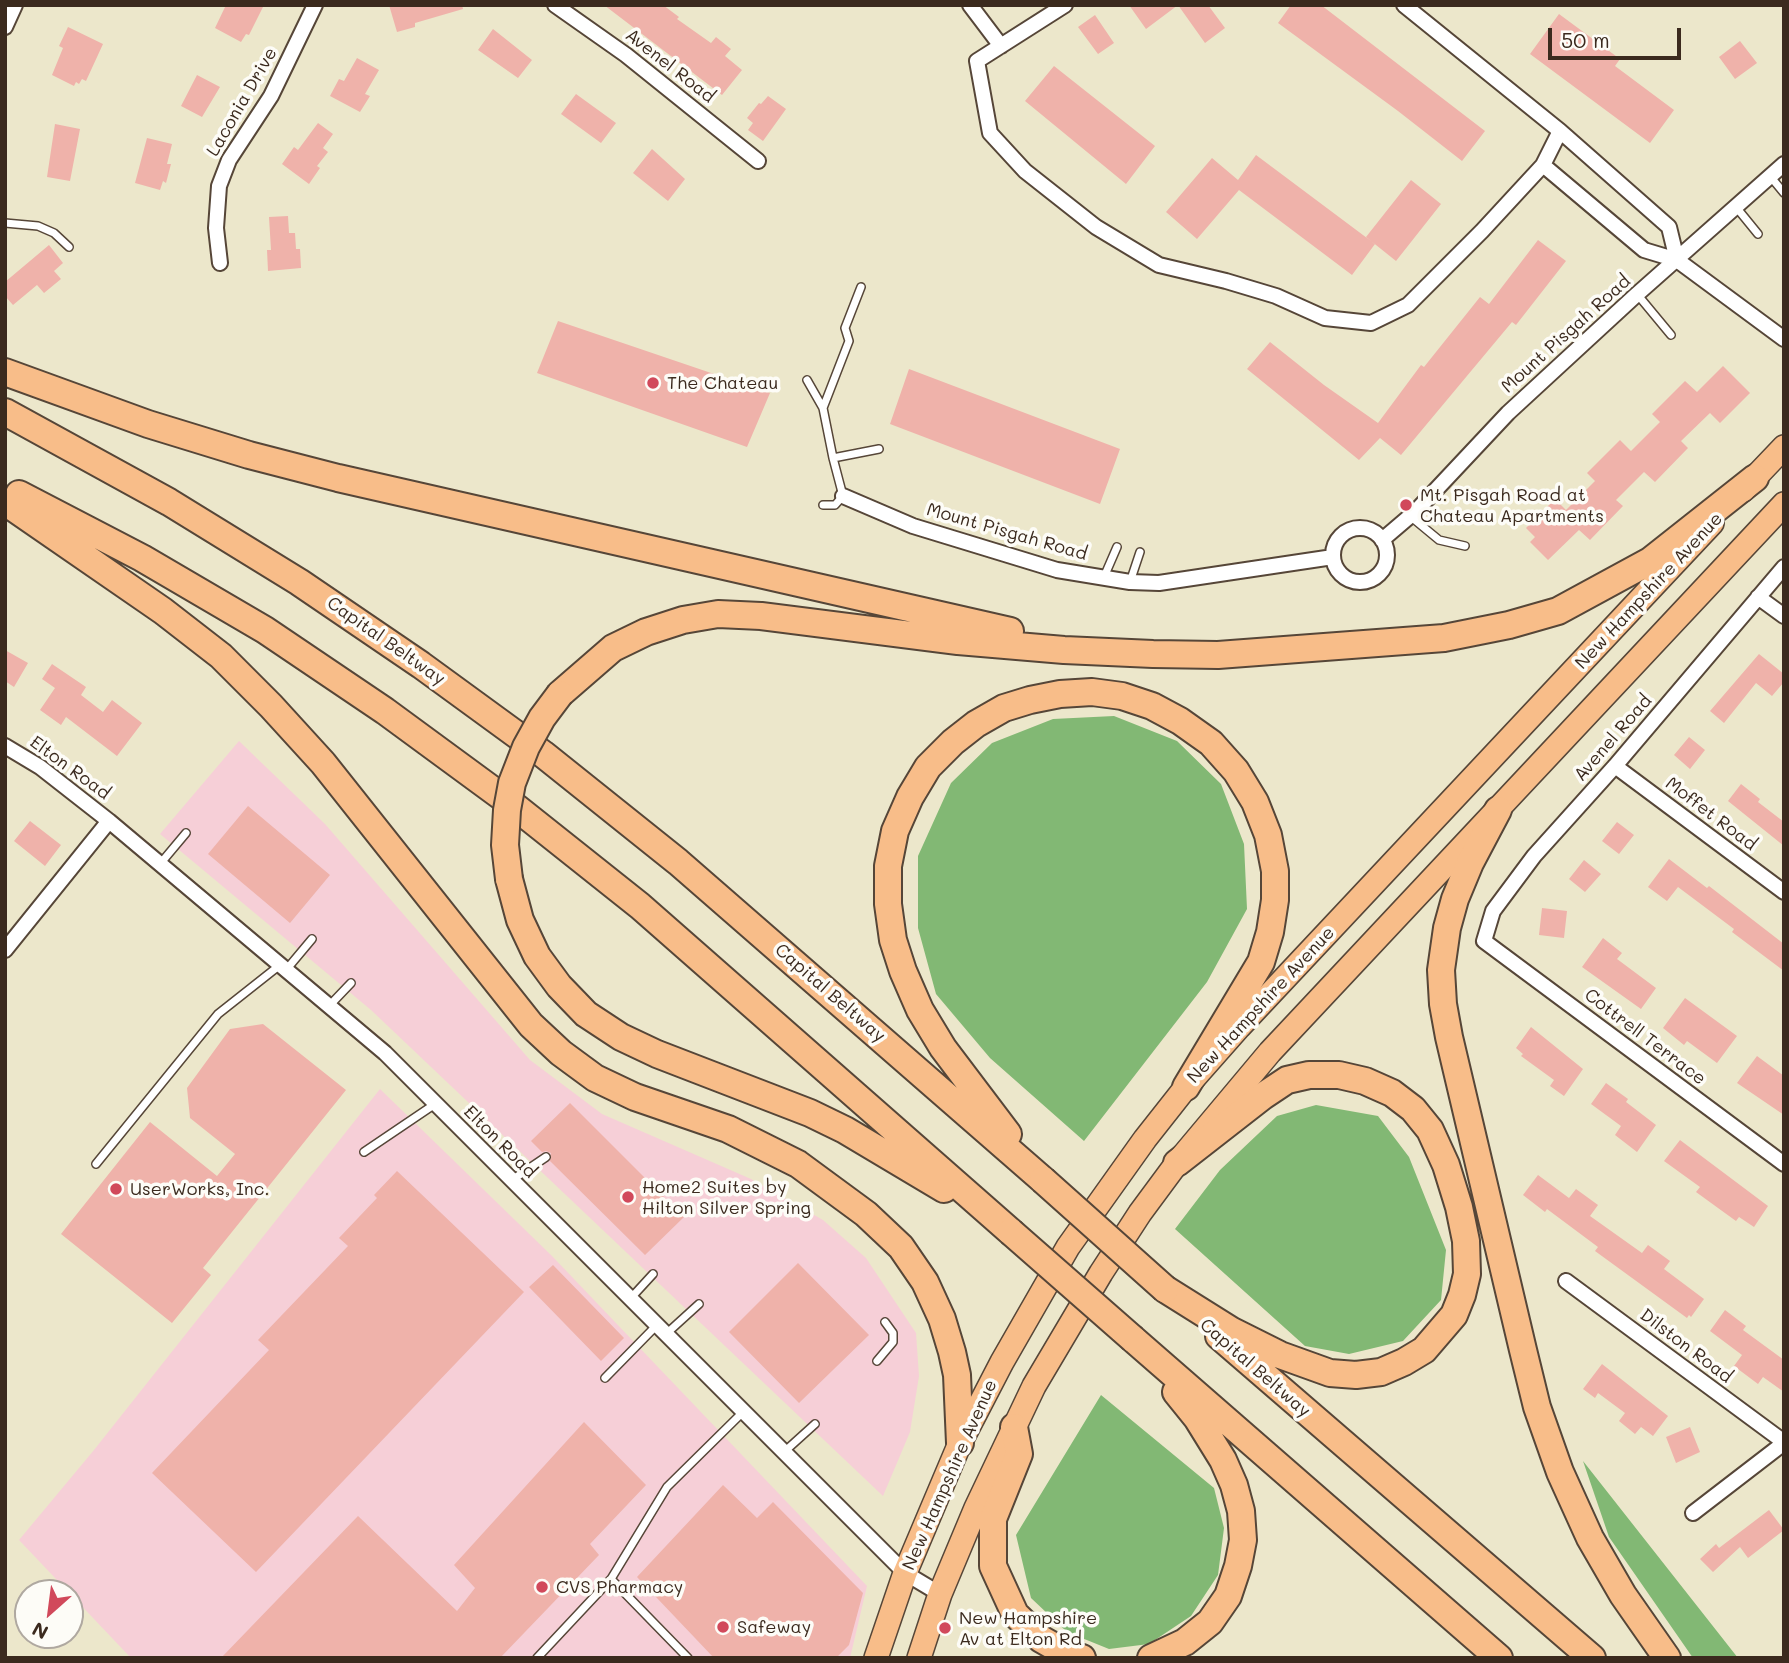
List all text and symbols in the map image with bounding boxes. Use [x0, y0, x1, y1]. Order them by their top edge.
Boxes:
scale bar [1551, 14, 1684, 58]
street label: Avenel Road [621, 24, 719, 108]
text: 50 m [1561, 26, 1610, 53]
street label: Laconia Drive [202, 44, 282, 160]
street label: Mount Pisgah Road [1497, 270, 1635, 398]
place label: The Chateau [667, 372, 778, 394]
marker: The Chateau [645, 375, 661, 391]
place label: Mt. Pisgah Road at Chateau Apartments [1420, 484, 1604, 526]
marker: Mt. Pisgah Road at Chateau Apartments [1398, 497, 1414, 513]
street label: Mount Pisgah Road [924, 499, 1090, 565]
street label: New Hampshire Avenue [1571, 508, 1727, 674]
street label: Capital Beltway [323, 592, 449, 690]
street label: Avenel Road [1570, 690, 1656, 786]
street label: Elton Road [26, 732, 114, 804]
street label: Moffet Road [1661, 773, 1761, 855]
street label: New Hampshire Avenue [1183, 922, 1339, 1088]
street label: Capital Beltway [770, 939, 890, 1047]
street label: Cottrell Terrace [1580, 984, 1710, 1090]
street label: Elton Road [459, 1101, 541, 1183]
place label: Home2 Suites by Hilton Silver Spring [642, 1176, 811, 1218]
place label: UserWorks, Inc. [130, 1178, 270, 1200]
marker: UserWorks, Inc. [108, 1181, 124, 1197]
marker: Home2 Suites by Hilton Silver Spring [620, 1189, 636, 1205]
street label: Dilston Road [1635, 1304, 1737, 1388]
street label: Capital Beltway [1195, 1314, 1315, 1422]
street label: New Hampshire Avenue [898, 1376, 1002, 1574]
place label: CVS Pharmacy [556, 1576, 683, 1598]
north arrow [14, 1579, 84, 1649]
marker: CVS Pharmacy [534, 1579, 550, 1595]
place label: New Hampshire Av at Elton Rd [959, 1607, 1097, 1650]
place label: Safeway [737, 1616, 811, 1638]
text: N [28, 1617, 52, 1646]
marker: Safeway [715, 1619, 731, 1635]
marker: New Hampshire Av at Elton Rd [937, 1620, 953, 1636]

